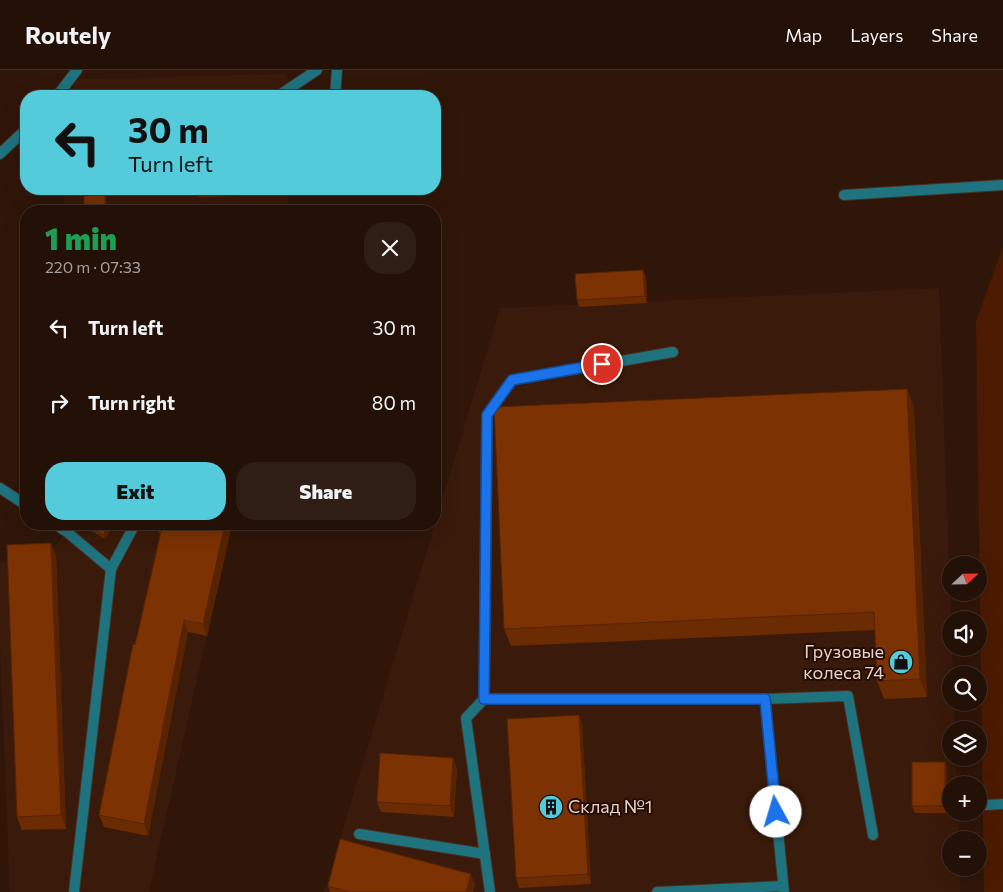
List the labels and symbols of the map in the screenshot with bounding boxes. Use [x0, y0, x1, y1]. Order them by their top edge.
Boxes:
pin [581, 343, 623, 385]
north arrow [942, 556, 988, 601]
place label: Грузовые колеса 74 [803, 640, 884, 683]
shop icon: Грузовые колеса 74 [888, 649, 914, 675]
position arrow [749, 785, 801, 837]
building icon: Склад №1 [538, 794, 564, 820]
place label: Склад №1 [568, 795, 652, 817]

